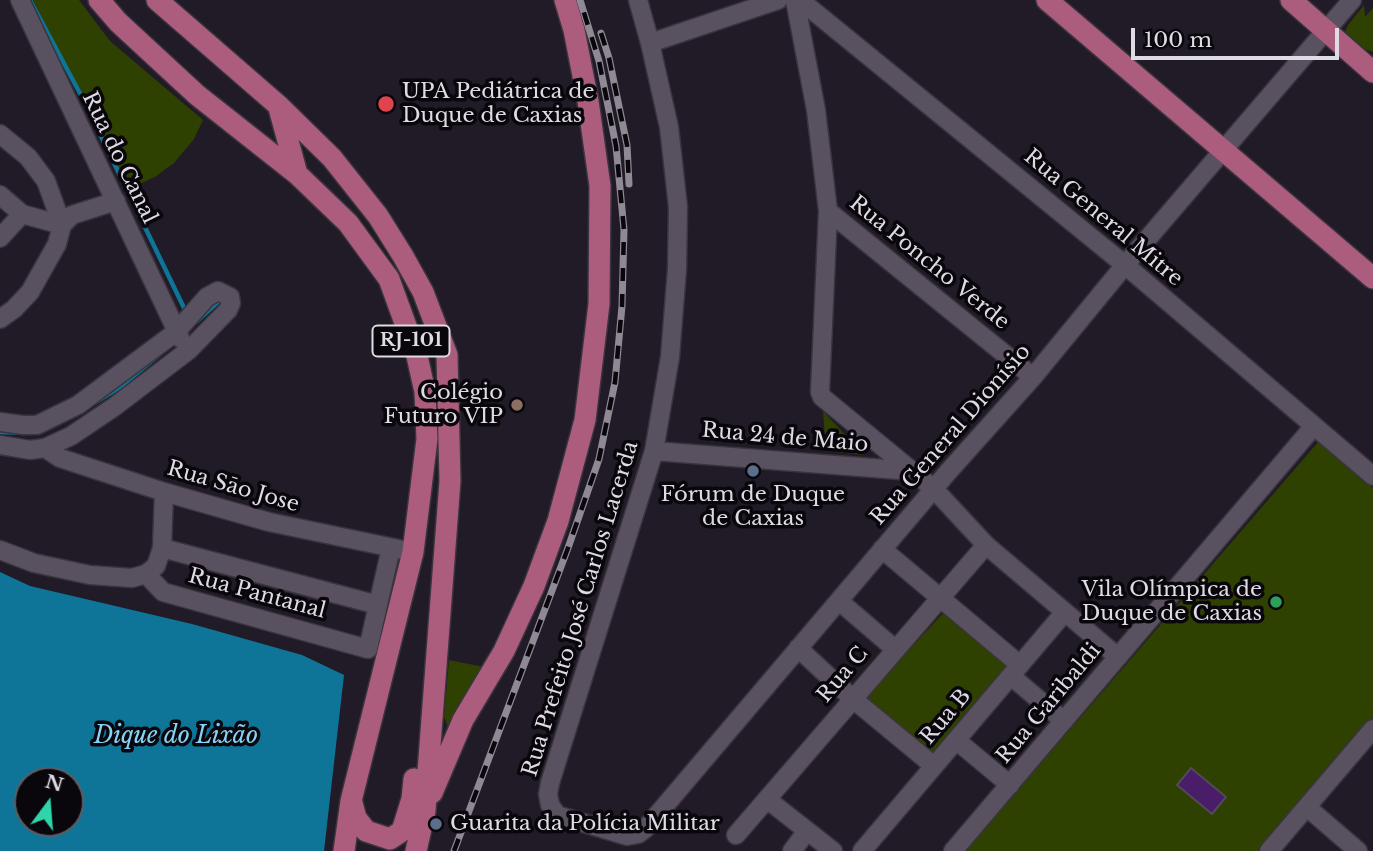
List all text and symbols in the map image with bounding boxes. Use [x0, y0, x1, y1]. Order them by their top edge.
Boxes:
scale bar [1135, 14, 1343, 58]
text: 100 m [1144, 27, 1212, 53]
place label: UPA Pediátrica de Duque de Caxias [402, 79, 595, 129]
street label: Rua do Canal [76, 88, 162, 228]
marker: UPA Pediátrica de Duque de Caxias [376, 94, 396, 114]
street label: Rua General Mitre [1019, 144, 1187, 292]
street label: Rua Poncho Verde [844, 191, 1014, 335]
road number: RJ-101 [372, 326, 450, 356]
street label: Rua General Dionísio [866, 340, 1036, 530]
place label: Colégio Futuro VIP [384, 380, 503, 430]
marker: Colégio Futuro VIP [509, 397, 525, 413]
street label: Rua 24 de Maio [701, 418, 869, 458]
street label: Rua Prefeito José Carlos Lacerda [518, 438, 644, 780]
street label: Rua Sāo Jose [164, 456, 302, 518]
marker: Fórum de Duque de Caxias [745, 463, 761, 479]
place label: Fórum de Duque de Caxias [661, 482, 845, 532]
street label: Rua Pantanal [186, 564, 328, 624]
place label: Vila Olímpica de Duque de Caxias [1081, 577, 1262, 627]
marker: Vila Olímpica de Duque de Caxias [1268, 594, 1284, 610]
street label: Rua Garibaldi [991, 639, 1107, 769]
street label: Rua C [812, 642, 874, 708]
street label: Rua B [916, 684, 976, 750]
water label: Dique do Lixão [94, 723, 258, 751]
north arrow [14, 767, 84, 837]
text: N [43, 770, 66, 797]
place label: Guarita da Polícia Militar [450, 811, 720, 837]
marker: Guarita da Polícia Militar [428, 816, 444, 832]

